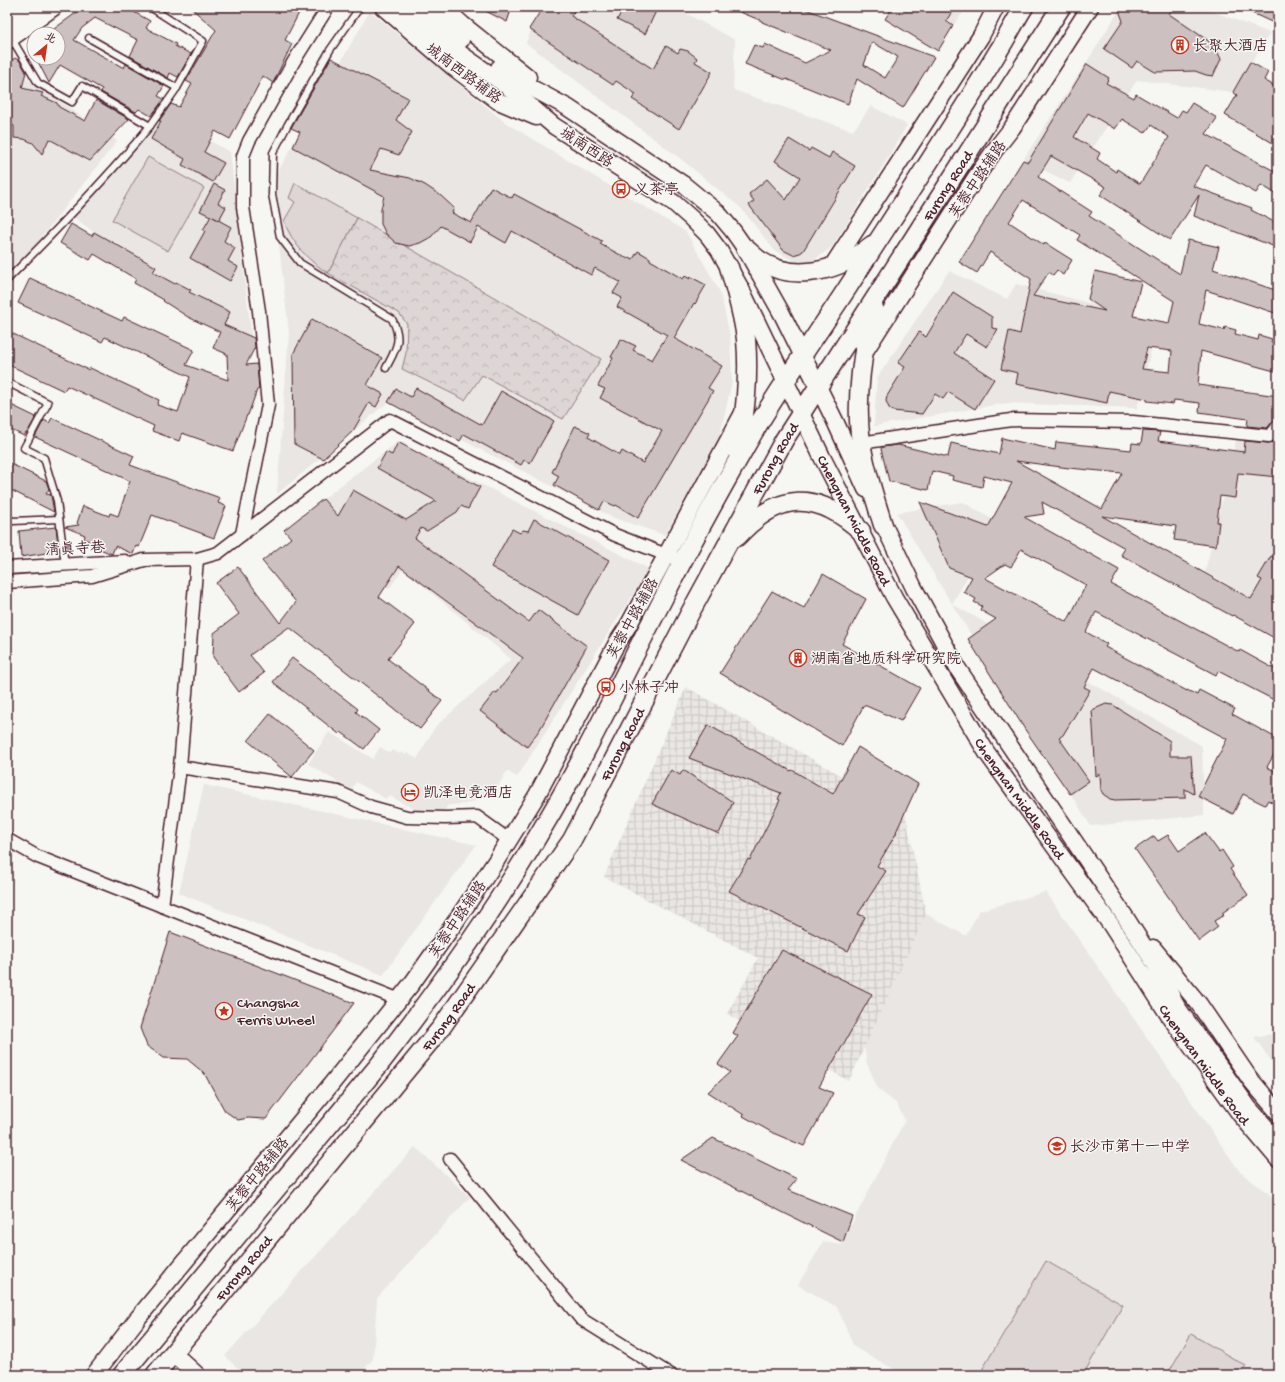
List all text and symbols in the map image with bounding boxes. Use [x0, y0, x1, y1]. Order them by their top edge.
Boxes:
north arrow [26, 26, 66, 66]
text: 北 [42, 31, 58, 47]
building icon: 长聚大酒店 [1170, 35, 1190, 55]
place label: 长聚大酒店 [1193, 38, 1268, 56]
street label: 城南西路辅路 [421, 40, 505, 109]
street label: 城南西路 [556, 124, 617, 173]
street label: 芙蓉中路辅路 [946, 138, 1011, 222]
street label: Furong Road [919, 147, 979, 226]
bus stop icon: 义茶亭 [611, 179, 631, 199]
place label: 义茶亭 [634, 182, 679, 200]
street label: Furong Road [748, 419, 804, 499]
street label: Chengnan Middle Road [812, 453, 894, 590]
street label: 清真寺巷 [45, 538, 106, 561]
street label: 芙蓉中路辅路 [604, 575, 663, 663]
building icon: 湖南省地质科学研究院 [788, 648, 808, 668]
place label: 湖南省地质科学研究院 [811, 650, 961, 669]
bus stop icon: 小林子冲 [596, 677, 616, 697]
place label: 小林子冲 [619, 680, 679, 698]
street label: Furong Road [597, 704, 651, 785]
street label: Chengnan Middle Road [969, 735, 1068, 864]
hotel icon: 凯泽电竞酒店 [400, 782, 420, 802]
place label: 凯泽电竞酒店 [423, 784, 513, 803]
street label: 芙蓉中路辅路 [426, 878, 491, 962]
street label: Furong Road [418, 979, 481, 1056]
place label: Changsha Ferris Wheel [236, 995, 315, 1030]
place icon: Changsha Ferris Wheel [214, 1001, 234, 1021]
street label: Chengnan Middle Road [1153, 1002, 1253, 1131]
street label: 芙蓉中路辅路 [223, 1135, 294, 1216]
school or university icon: 长沙市第十一中学 [1047, 1136, 1067, 1156]
place label: 长沙市第十一中学 [1070, 1138, 1190, 1157]
street label: Furong Road [212, 1232, 278, 1306]

